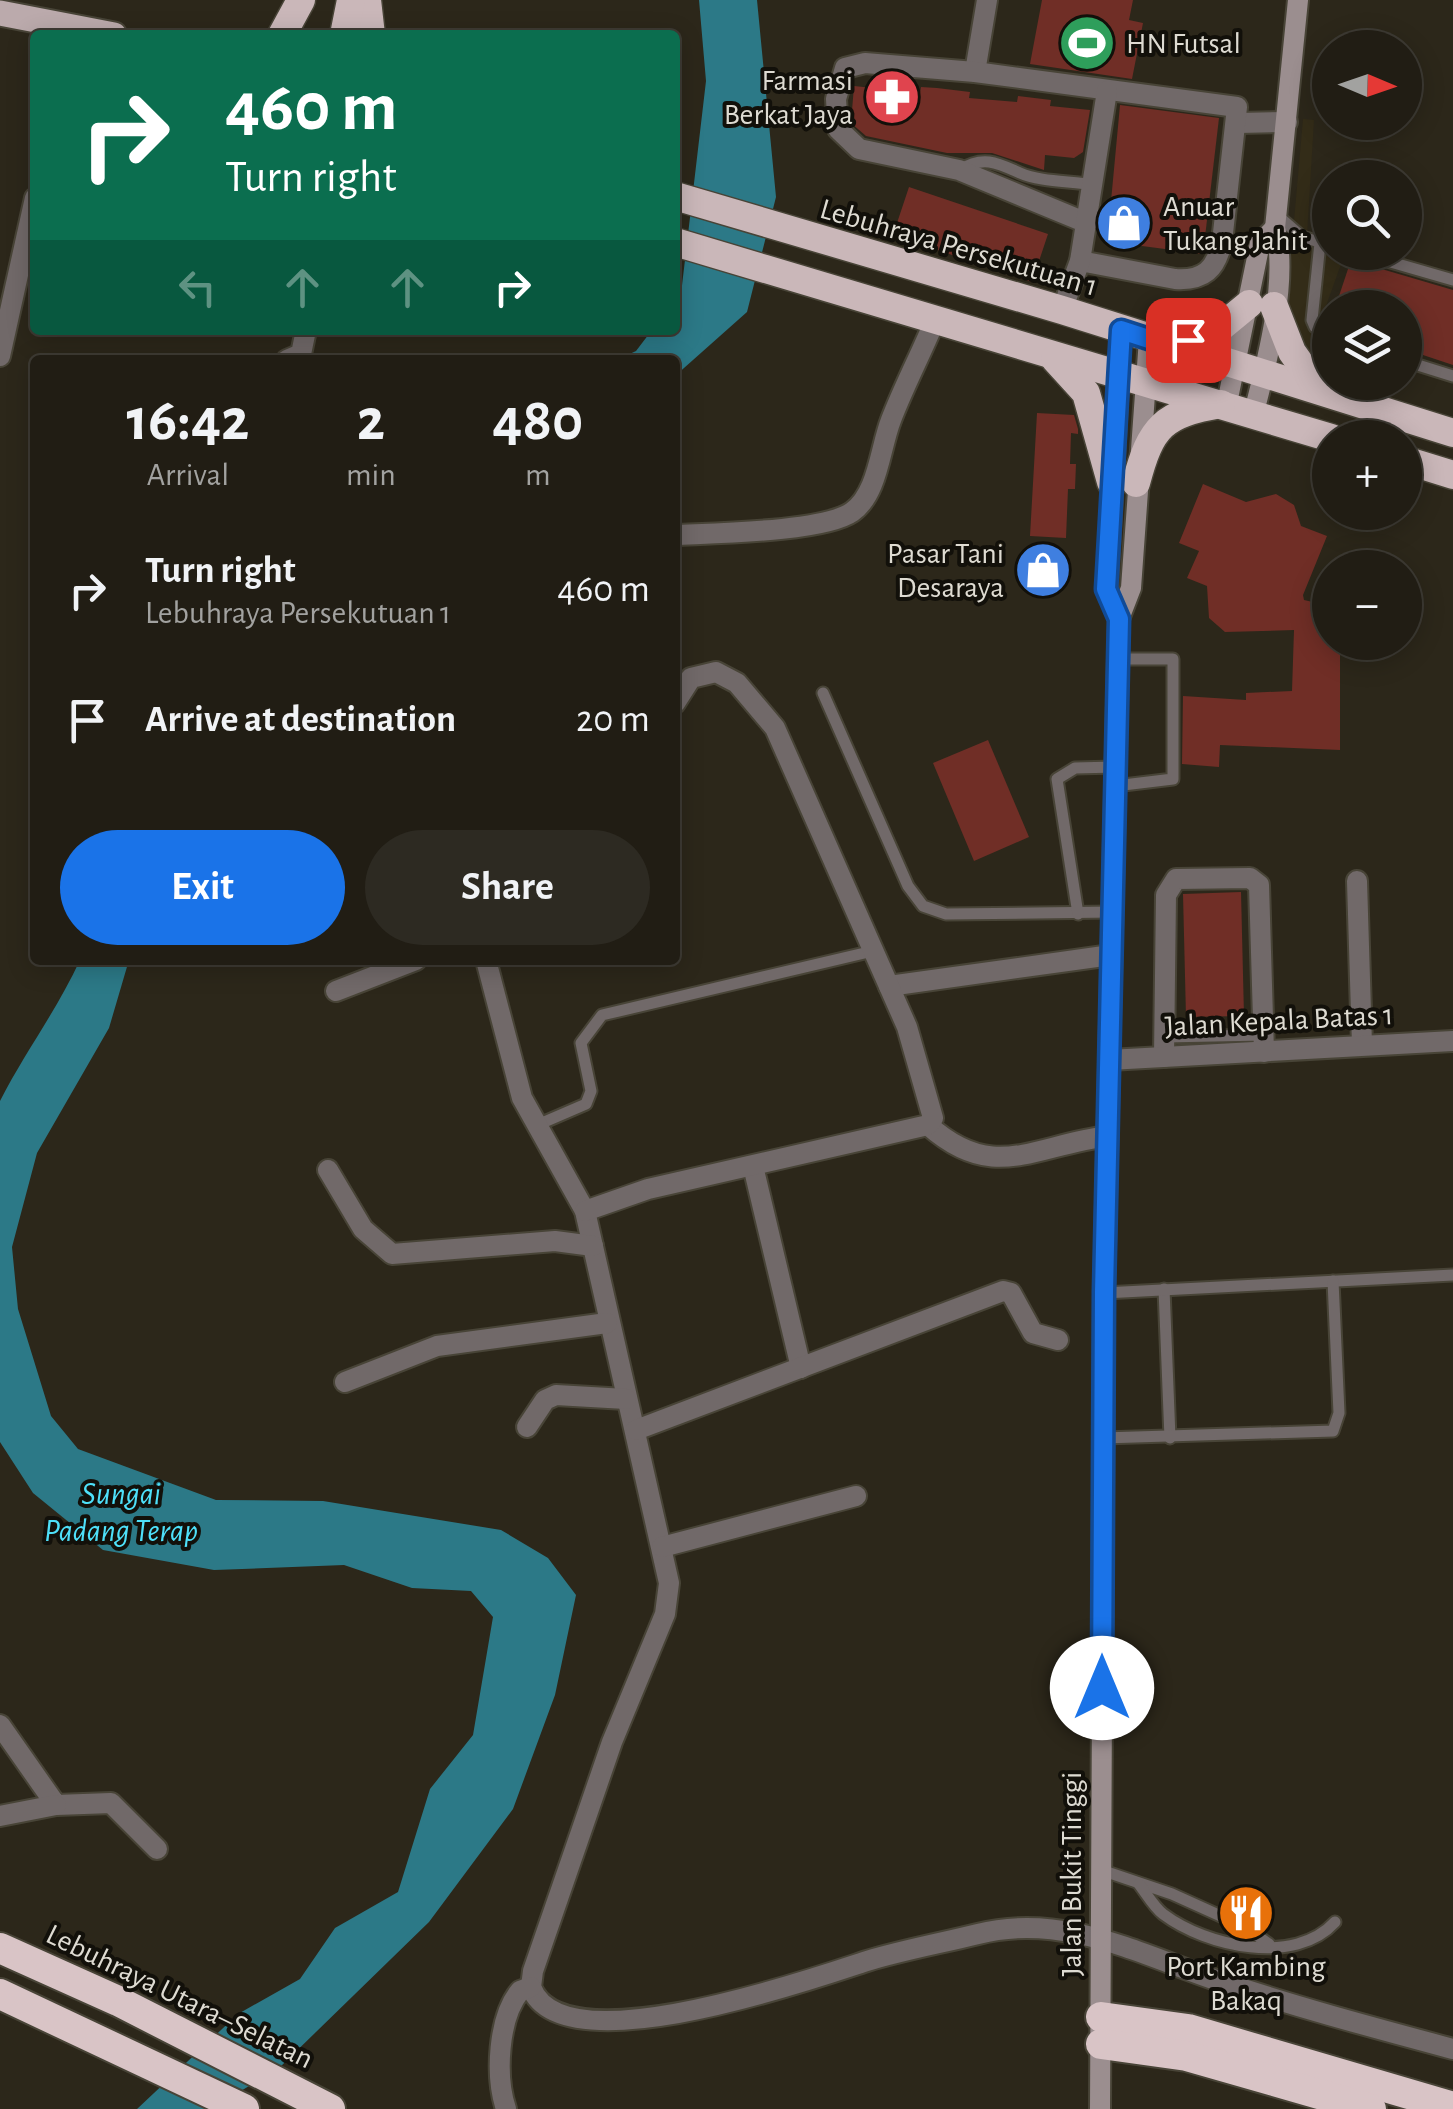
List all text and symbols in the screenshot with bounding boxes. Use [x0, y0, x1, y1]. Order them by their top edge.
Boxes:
sports icon: HN Futsal [1057, 13, 1117, 73]
place label: HN Futsal [1126, 29, 1241, 59]
north arrow [1312, 30, 1422, 140]
map controls [1312, 30, 1422, 660]
place label: Farmasi Berkat Jaya [724, 66, 853, 130]
pharmacy icon: Farmasi Berkat Jaya [862, 67, 922, 127]
icon: right [60, 70, 190, 200]
text: 460 m [225, 73, 398, 143]
text: Turn right [225, 155, 397, 200]
button: search [1312, 160, 1422, 270]
place label: Anuar Tukang Jahit [1163, 192, 1308, 256]
shop icon: Anuar Tukang Jahit [1094, 193, 1154, 253]
street label: Lebuhraya Persekutuan 1 [817, 194, 1101, 302]
icon: left [170, 260, 225, 315]
icon: ahead [275, 260, 330, 315]
icon: ahead [380, 260, 435, 315]
icon: right [485, 260, 540, 315]
button: layers [1312, 290, 1422, 400]
pin [1146, 298, 1231, 383]
icon: arrive [1161, 313, 1216, 368]
text: 16:42 [127, 391, 249, 451]
text: 2 [357, 391, 385, 451]
text: 480 [492, 391, 583, 451]
button: + [1312, 420, 1422, 530]
text: Arrival [147, 459, 229, 491]
text: min [346, 459, 396, 491]
text: m [525, 459, 551, 491]
place label: Pasar Tani Desaraya [887, 539, 1004, 603]
shop icon: Pasar Tani Desaraya [1013, 540, 1073, 600]
button: − [1312, 550, 1422, 660]
text: Turn right [145, 552, 295, 590]
icon: right [60, 563, 115, 618]
text: 460 m [557, 571, 650, 609]
text: Lebuhraya Persekutuan 1 [145, 597, 451, 629]
icon: arrive [60, 693, 115, 748]
text: Arrive at destination [145, 701, 456, 739]
text: 20 m [576, 701, 650, 739]
button: Exit [60, 830, 345, 945]
button: Share [365, 830, 650, 945]
street label: Jalan Kepala Batas 1 [1164, 1000, 1394, 1042]
water label: Sungai Padang Terap [44, 1478, 198, 1548]
position arrow [1050, 1636, 1154, 1740]
street label: Jalan Bukit Tinggi [1057, 1772, 1087, 1976]
restaurant icon: Port Kambing Bakaq [1216, 1883, 1276, 1943]
street label: Lebuhraya Utara–Selatan [41, 1919, 318, 2075]
place label: Port Kambing Bakaq [1166, 1952, 1326, 2016]

